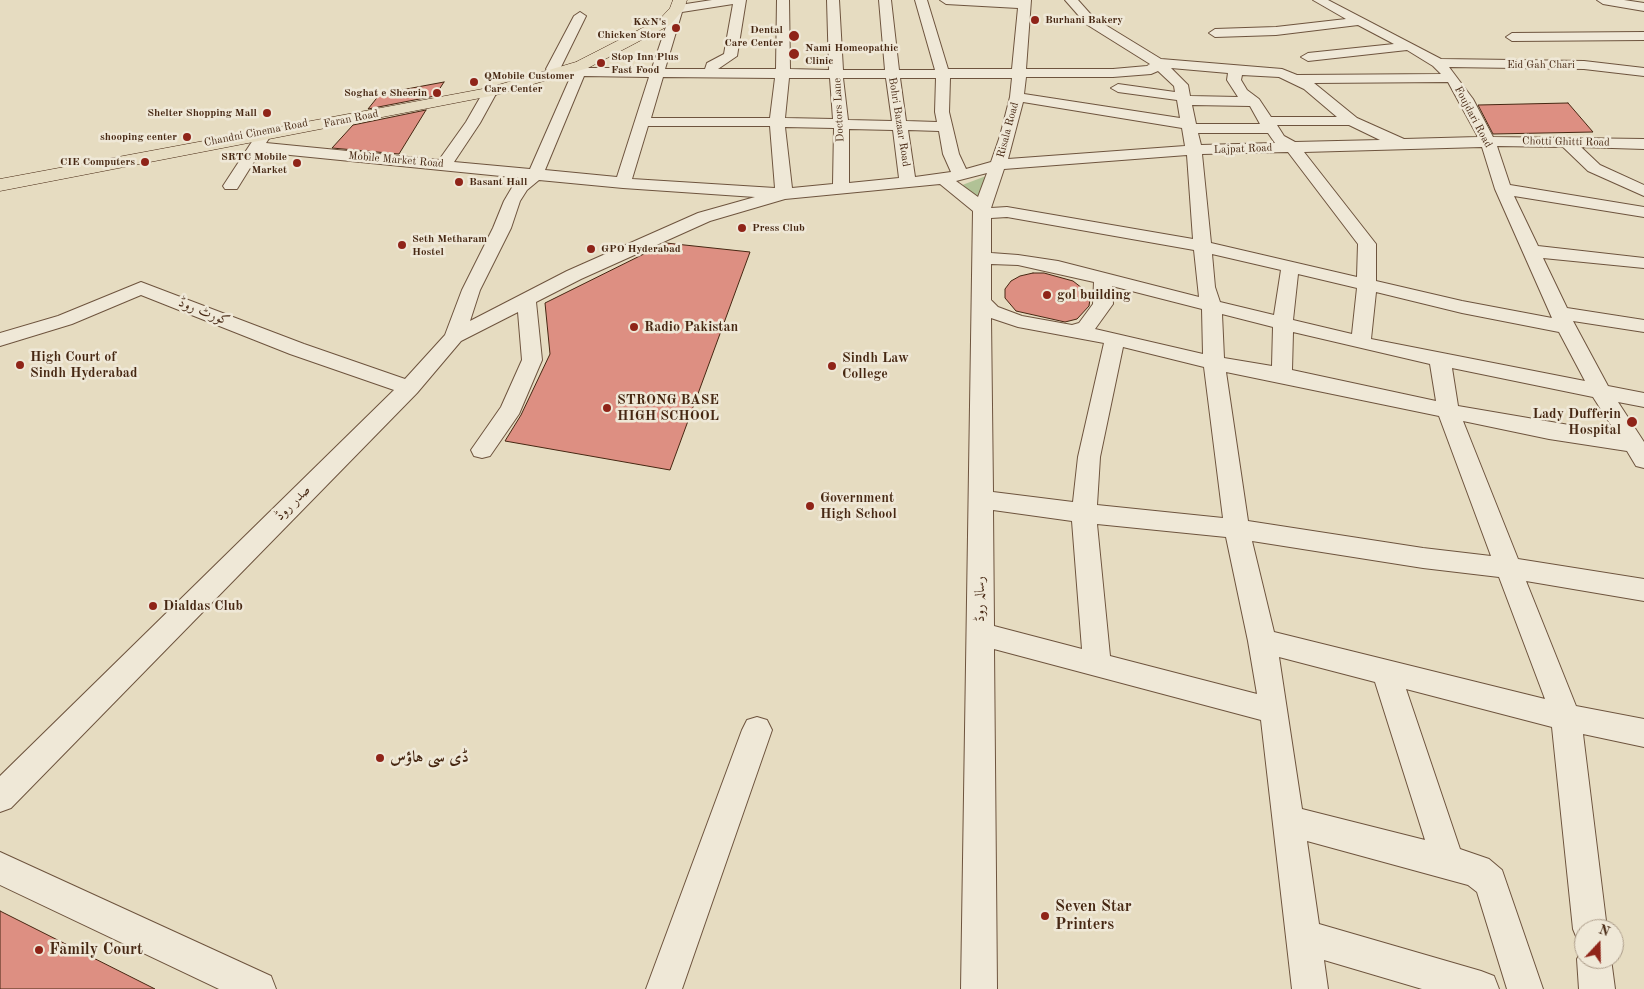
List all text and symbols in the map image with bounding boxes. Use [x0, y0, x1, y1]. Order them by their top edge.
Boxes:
place label: Burhani Bakery [1045, 13, 1123, 27]
marker: Burhani Bakery [1029, 14, 1041, 26]
place label: K&N's Chicken Store [597, 15, 666, 41]
marker: K&N's Chicken Store [670, 22, 682, 34]
place label: Dental Care Center [725, 23, 783, 49]
marker: Dental Care Center [787, 29, 801, 43]
place label: Nami Homeopathic Clinic [805, 41, 898, 67]
marker: Nami Homeopathic Clinic [787, 47, 801, 61]
place label: Stop Inn Plus Fast Food [611, 50, 678, 76]
marker: Stop Inn Plus Fast Food [595, 57, 607, 69]
street label: Eid Gah Chari [1507, 58, 1575, 72]
place label: QMobile Customer Care Center [484, 69, 574, 95]
marker: QMobile Customer Care Center [468, 76, 480, 88]
street label: Bohri Bazaar Road [885, 76, 913, 168]
street label: Doctors Lane [831, 78, 847, 142]
street label: Foujdari Road [1451, 84, 1495, 150]
place label: Soghat e Sheerin [344, 86, 427, 100]
marker: Soghat e Sheerin [431, 87, 443, 99]
street label: Risala Road [994, 101, 1022, 159]
place label: Shelter Shopping Mall [147, 106, 257, 120]
marker: Shelter Shopping Mall [261, 107, 273, 119]
street label: Faran Road [322, 107, 380, 131]
street label: Chandni Cinema Road [203, 116, 309, 150]
place label: shooping center [100, 130, 177, 144]
marker: shooping center [181, 131, 193, 143]
street label: Chotti Ghitti Road [1522, 135, 1610, 149]
street label: Lajpat Road [1213, 141, 1273, 157]
street label: Mobile Market Road [348, 149, 444, 171]
place label: SRTC Mobile Market [221, 150, 287, 176]
place label: CIE Computers [60, 155, 135, 169]
marker: CIE Computers [139, 156, 151, 168]
marker: SRTC Mobile Market [291, 157, 303, 169]
place label: Basant Hall [469, 175, 527, 189]
marker: Basant Hall [453, 176, 465, 188]
place label: Press Club [752, 221, 805, 235]
marker: Press Club [736, 222, 748, 234]
place label: Seth Metharam Hostel [412, 232, 487, 258]
marker: Seth Metharam Hostel [396, 239, 408, 251]
place label: GPO Hyderabad [601, 242, 681, 256]
marker: GPO Hyderabad [585, 243, 597, 255]
place label: gol building [1057, 287, 1131, 303]
marker: gol building [1041, 289, 1053, 301]
street label: کورٹ روڈ [176, 294, 232, 330]
place label: Radio Pakistan [644, 319, 738, 335]
marker: Radio Pakistan [628, 321, 640, 333]
place label: High Court of Sindh Hyderabad [30, 349, 137, 382]
place label: Sindh Law College [842, 350, 909, 382]
marker: High Court of Sindh Hyderabad [14, 359, 26, 371]
marker: Sindh Law College [826, 360, 838, 372]
place label: STRONG BASE HIGH SCHOOL [617, 392, 719, 424]
marker: STRONG BASE HIGH SCHOOL [601, 402, 613, 414]
place label: Lady Dufferin Hospital [1533, 406, 1621, 438]
marker: Lady Dufferin Hospital [1625, 415, 1639, 429]
street label: صدر روڈ [272, 482, 314, 524]
place label: Government High School [820, 490, 897, 522]
marker: Government High School [804, 500, 816, 512]
street label: رسالہ روڈ [972, 576, 988, 622]
place label: Dialdas Club [163, 598, 243, 614]
marker: Dialdas Club [147, 600, 159, 612]
place label: ڈی سی ہاؤس [390, 748, 469, 768]
marker: ڈی سی ہاؤس [374, 752, 386, 764]
place label: Seven Star Printers [1055, 897, 1132, 935]
marker: Seven Star Printers [1039, 910, 1051, 922]
north arrow [1574, 919, 1624, 969]
text: N [1597, 922, 1612, 939]
place label: Family Court [49, 940, 143, 960]
marker: Family Court [33, 944, 45, 956]

